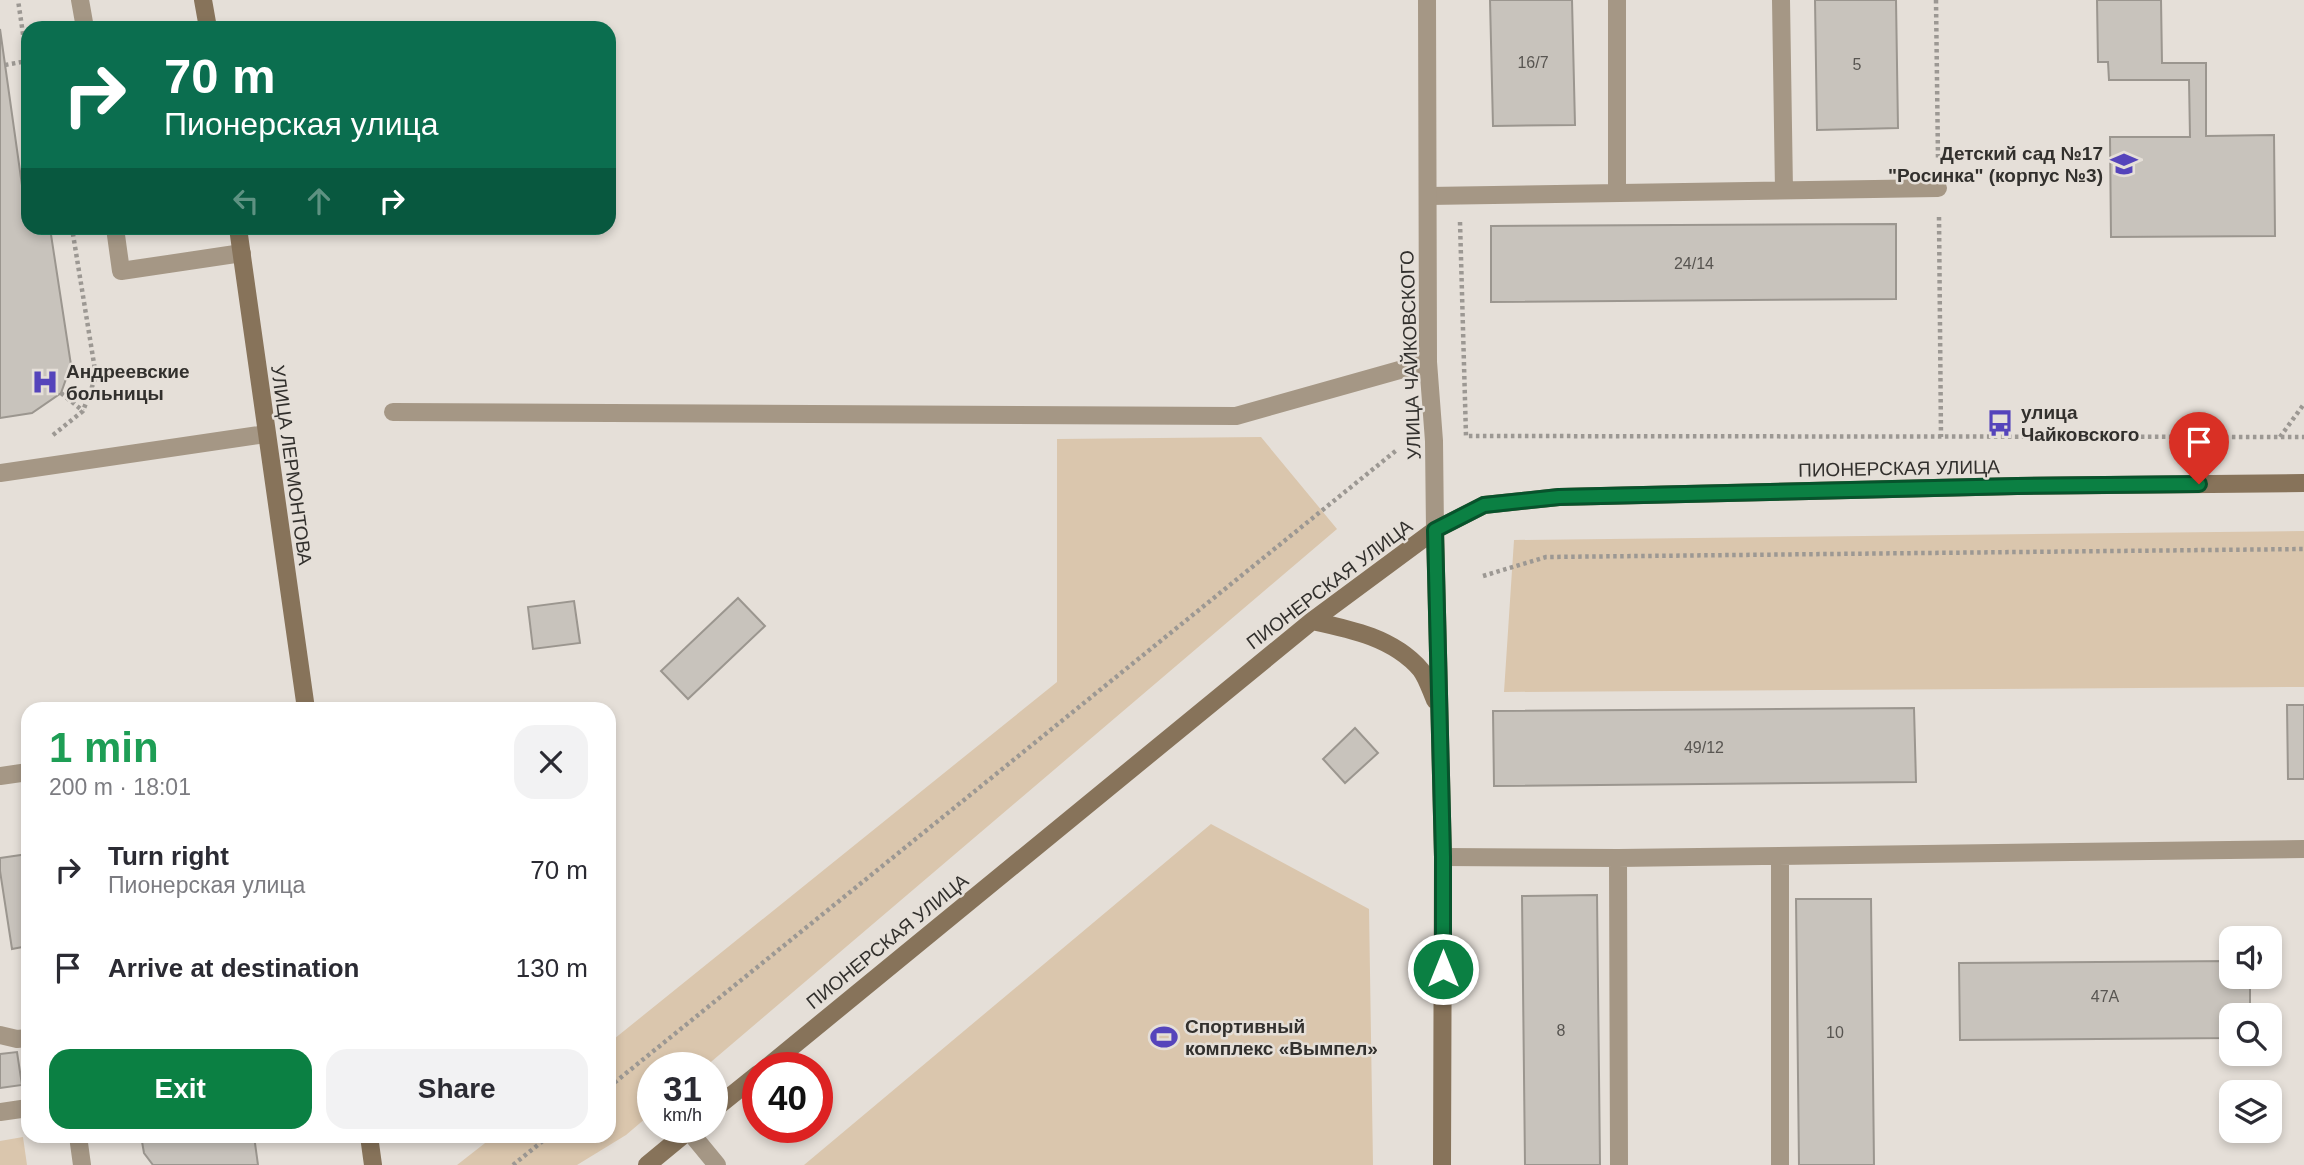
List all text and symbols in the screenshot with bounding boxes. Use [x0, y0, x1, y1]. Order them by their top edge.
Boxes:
icon: right [49, 49, 140, 140]
text: 70 m [164, 49, 276, 103]
house number: 16/7 [1517, 54, 1549, 71]
house number: 5 [1853, 56, 1862, 73]
text: Пионерская улица [164, 106, 439, 142]
place label: Детский сад №17 "Росинка" (корпус №3) [1888, 143, 2103, 186]
school or university icon: Детский сад №17 "Росинка" (корпус №3) [2109, 149, 2139, 179]
icon: left [227, 182, 265, 220]
icon: ahead [300, 182, 338, 220]
icon: right [373, 182, 411, 220]
street label: УЛИЦА ЧАЙКОВСКОГО [1396, 250, 1425, 460]
house number: 24/14 [1674, 255, 1714, 272]
place label: Андреевские больницы [66, 361, 190, 404]
street label: УЛИЦА ЛЕРМОНТОВА [267, 364, 316, 567]
hospital icon: Андреевские больницы [30, 367, 60, 397]
place label: улица Чайковского [2021, 402, 2139, 445]
bus stop icon: улица Чайковского [1985, 408, 2015, 438]
pin [2169, 412, 2229, 484]
icon: arrive [2180, 423, 2218, 461]
street label: ПИОНЕРСКАЯ УЛИЦА [1798, 456, 2000, 481]
street label: ПИОНЕРСКАЯ УЛИЦА [1242, 515, 1416, 653]
text: 1 min [49, 724, 159, 771]
button: close [514, 725, 588, 799]
house number: 49/12 [1684, 739, 1724, 756]
text: 200 m · 18:01 [49, 774, 191, 800]
text: Turn right [108, 841, 229, 871]
icon: right [49, 851, 87, 889]
text: 70 m [530, 855, 588, 885]
street label: ПИОНЕРСКАЯ УЛИЦА [802, 870, 973, 1013]
text: Пионерская улица [108, 872, 305, 898]
map controls [2219, 926, 2282, 1143]
button: sound [2219, 926, 2282, 989]
position arrow [1406, 932, 1480, 1006]
icon: arrive [49, 949, 87, 987]
text: Arrive at destination [108, 953, 359, 983]
text: 130 m [516, 953, 588, 983]
house number: 47А [2091, 988, 2120, 1005]
button: search [2219, 1003, 2282, 1066]
place label: Спортивный комплекс «Вымпел» [1185, 1016, 1378, 1059]
sports icon: Спортивный комплекс «Вымпел» [1149, 1022, 1179, 1052]
house number: 8 [1557, 1022, 1566, 1039]
house number: 10 [1826, 1024, 1844, 1041]
button: Exit [49, 1049, 312, 1129]
button: Share [326, 1049, 588, 1129]
speed limit sign: 40 [742, 1052, 833, 1143]
text: 31 [663, 1069, 702, 1108]
button: layers [2219, 1080, 2282, 1143]
text: km/h [663, 1105, 702, 1125]

